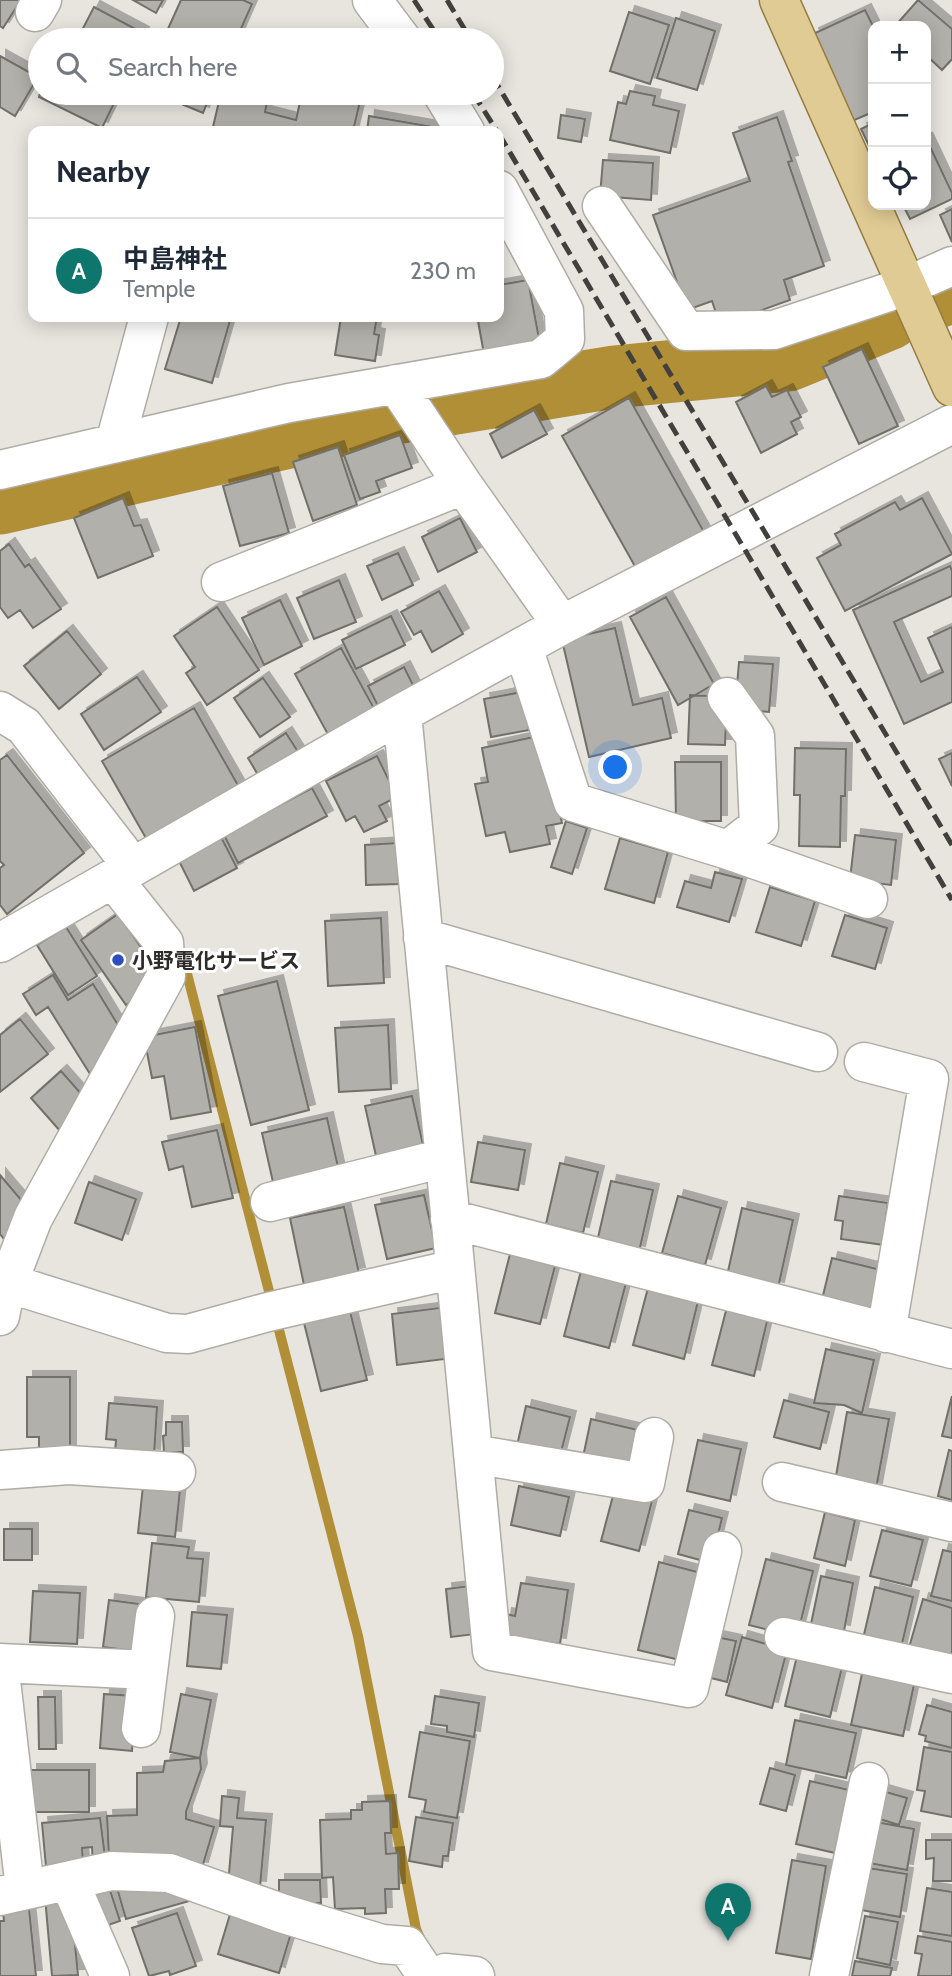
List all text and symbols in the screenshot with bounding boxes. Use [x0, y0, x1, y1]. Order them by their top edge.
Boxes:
map controls [868, 21, 931, 210]
button: + [868, 21, 931, 84]
search box [28, 28, 504, 105]
icon: search [52, 48, 90, 86]
text: Search here [108, 51, 237, 83]
button: − [868, 84, 931, 147]
button: locate [868, 147, 931, 210]
text: Nearby [56, 153, 150, 190]
text: 中島神社 [123, 243, 227, 275]
text: A [72, 257, 86, 285]
text: 230 m [410, 257, 476, 285]
text: Temple [123, 275, 195, 303]
your location [598, 750, 632, 784]
place label: 小野電化サービス [132, 948, 300, 973]
marker: 小野電化サービス [110, 952, 126, 968]
pin: A [705, 1883, 751, 1941]

